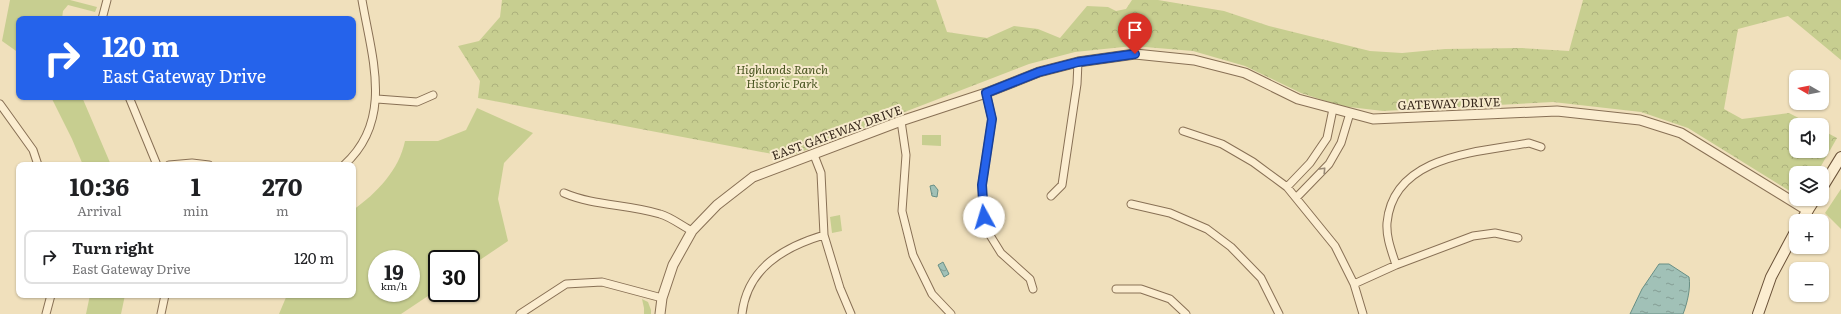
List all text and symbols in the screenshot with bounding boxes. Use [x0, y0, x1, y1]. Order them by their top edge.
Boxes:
pin [1118, 13, 1152, 54]
icon: arrive [1124, 19, 1146, 41]
text: 120 m [102, 24, 179, 66]
icon: right [36, 32, 88, 84]
park label: Highlands Ranch Historic Park [736, 60, 828, 92]
text: East Gateway Drive [102, 62, 266, 89]
north arrow [1789, 70, 1829, 110]
map controls [1789, 70, 1829, 302]
street label: GATEWAY DRIVE [1397, 92, 1501, 114]
street label: EAST GATEWAY DRIVE [769, 100, 905, 164]
button: sound [1789, 118, 1829, 158]
button: layers [1789, 166, 1829, 206]
one-way arrow [1318, 167, 1326, 175]
text: 10:36 [70, 168, 129, 203]
text: 1 [191, 168, 201, 203]
text: 270 [262, 168, 302, 203]
position arrow [963, 196, 1005, 238]
text: Arrival [77, 201, 122, 220]
text: min [183, 201, 209, 220]
text: m [276, 201, 289, 220]
button: + [1789, 214, 1829, 254]
text: Turn right [72, 236, 154, 259]
icon: right [38, 246, 60, 268]
text: 120 m [294, 246, 334, 269]
speed limit sign: 30 [428, 250, 480, 302]
text: 19 [384, 256, 404, 286]
text: East Gateway Drive [72, 259, 191, 278]
button: − [1789, 262, 1829, 302]
text: km/h [381, 278, 407, 293]

